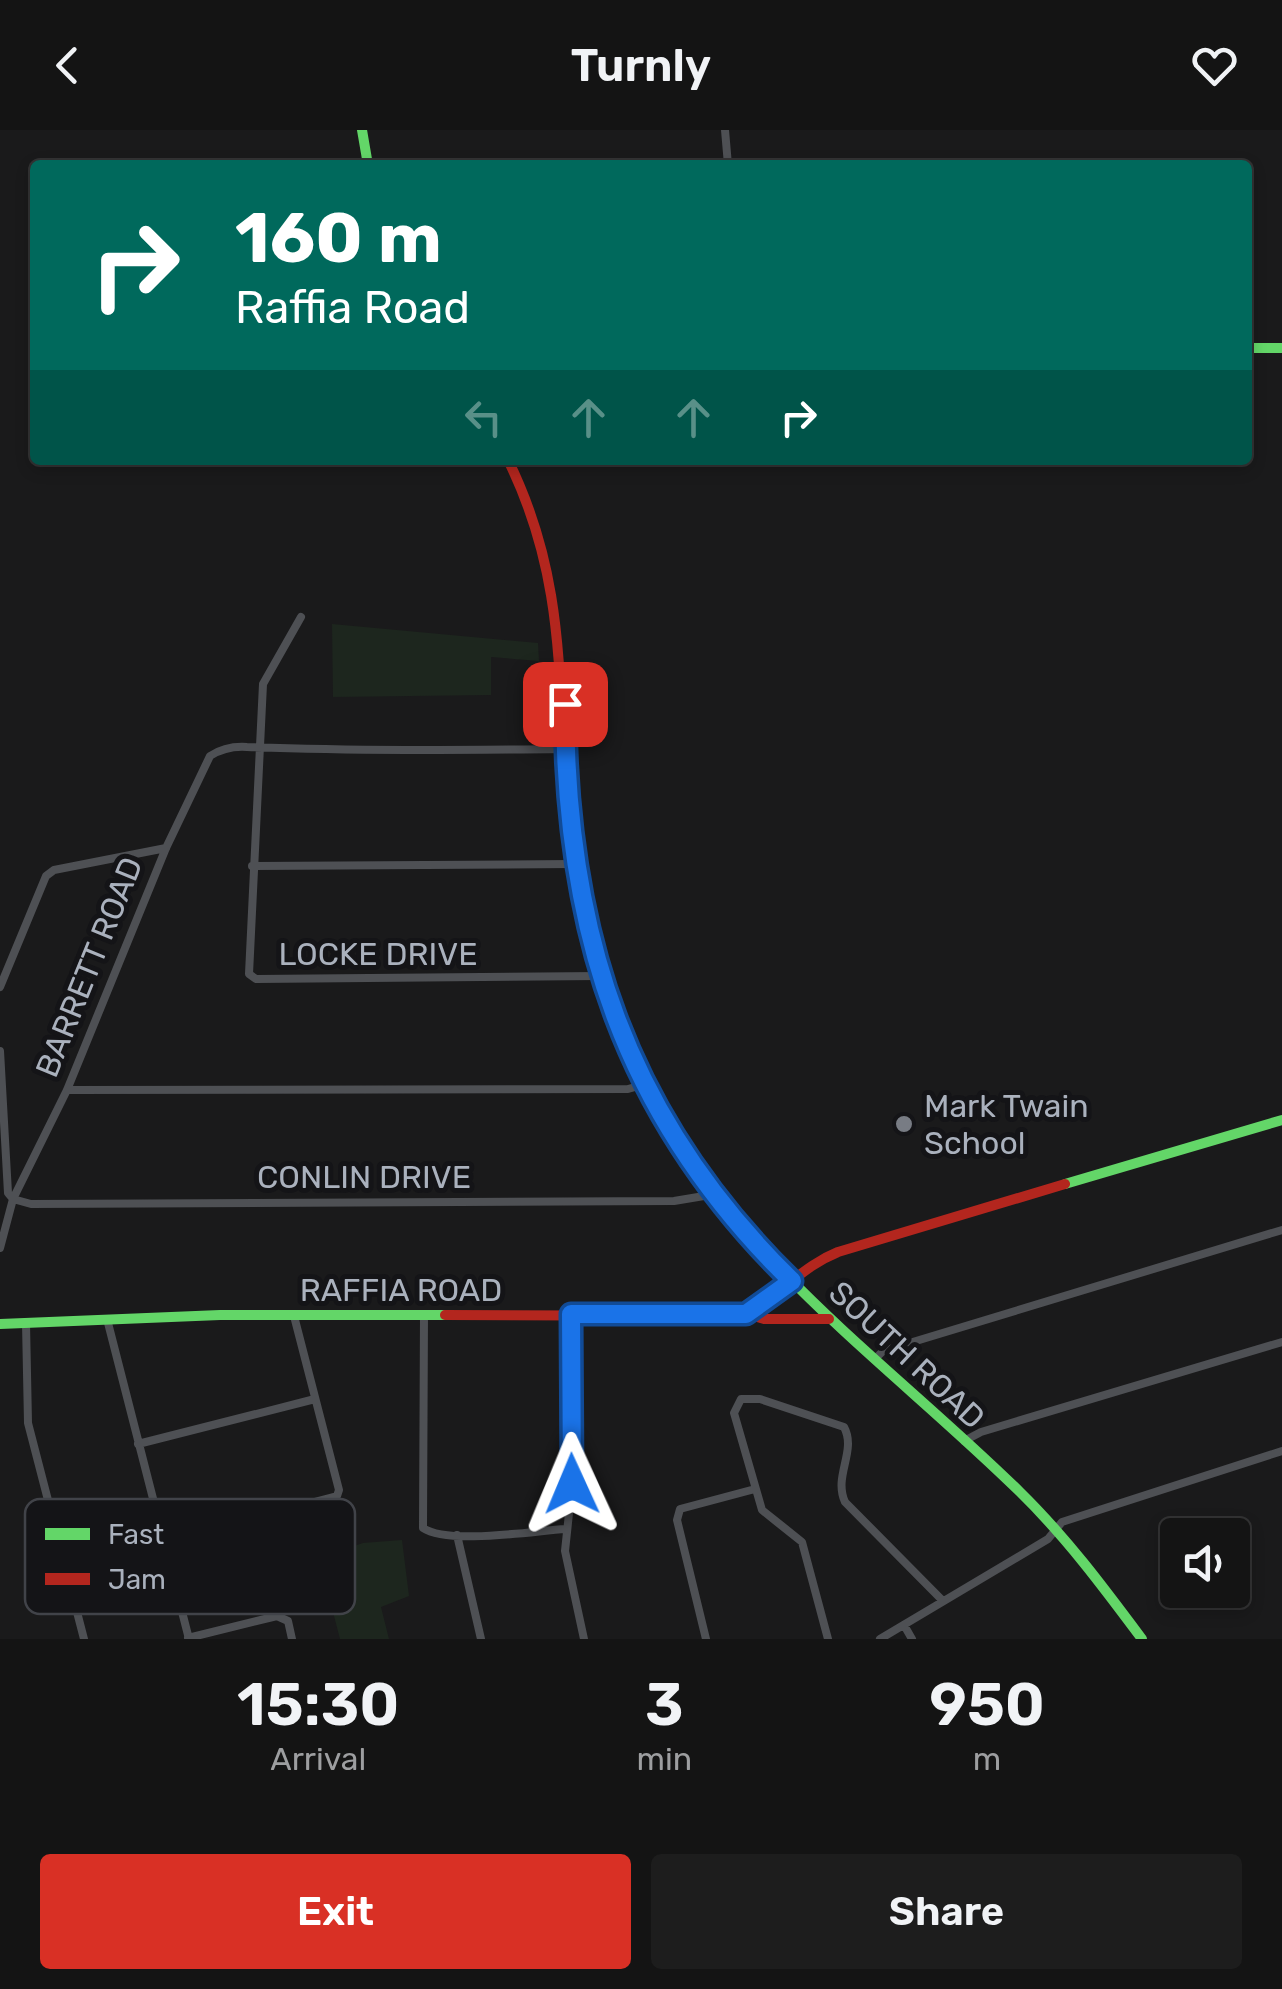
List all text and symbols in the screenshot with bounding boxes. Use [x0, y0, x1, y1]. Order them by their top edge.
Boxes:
icon: back [40, 38, 95, 93]
icon: heart [1187, 38, 1242, 93]
text: Turnly [571, 39, 711, 92]
text: 160 m [235, 197, 442, 280]
icon: right [70, 200, 200, 330]
text: Raffia Road [235, 281, 470, 334]
icon: left [456, 390, 511, 445]
icon: ahead [561, 390, 616, 445]
icon: ahead [666, 390, 721, 445]
icon: right [771, 390, 826, 445]
pin [523, 662, 608, 747]
icon: arrive [538, 677, 593, 732]
street label: BARRETT ROAD [28, 852, 150, 1082]
street label: LOCKE DRIVE [278, 935, 478, 973]
place label: Mark Twain School [924, 1087, 1089, 1162]
marker: Mark Twain School [893, 1113, 915, 1135]
street label: CONLIN DRIVE [257, 1158, 471, 1196]
street label: RAFFIA ROAD [300, 1271, 502, 1309]
street label: SOUTH ROAD [821, 1273, 993, 1437]
position arrow [520, 1432, 624, 1536]
legend [25, 1499, 355, 1614]
text: Fast [108, 1518, 164, 1551]
map controls [1160, 1518, 1250, 1608]
button: sound [1160, 1518, 1250, 1608]
text: Jam [108, 1563, 166, 1596]
text: 15:30 [237, 1669, 399, 1740]
text: 3 [645, 1669, 684, 1740]
text: 950 [929, 1669, 1045, 1740]
text: Arrival [270, 1740, 366, 1778]
text: min [637, 1740, 692, 1778]
text: m [973, 1740, 1001, 1778]
button: Exit [40, 1854, 631, 1969]
button: Share [651, 1854, 1242, 1969]

